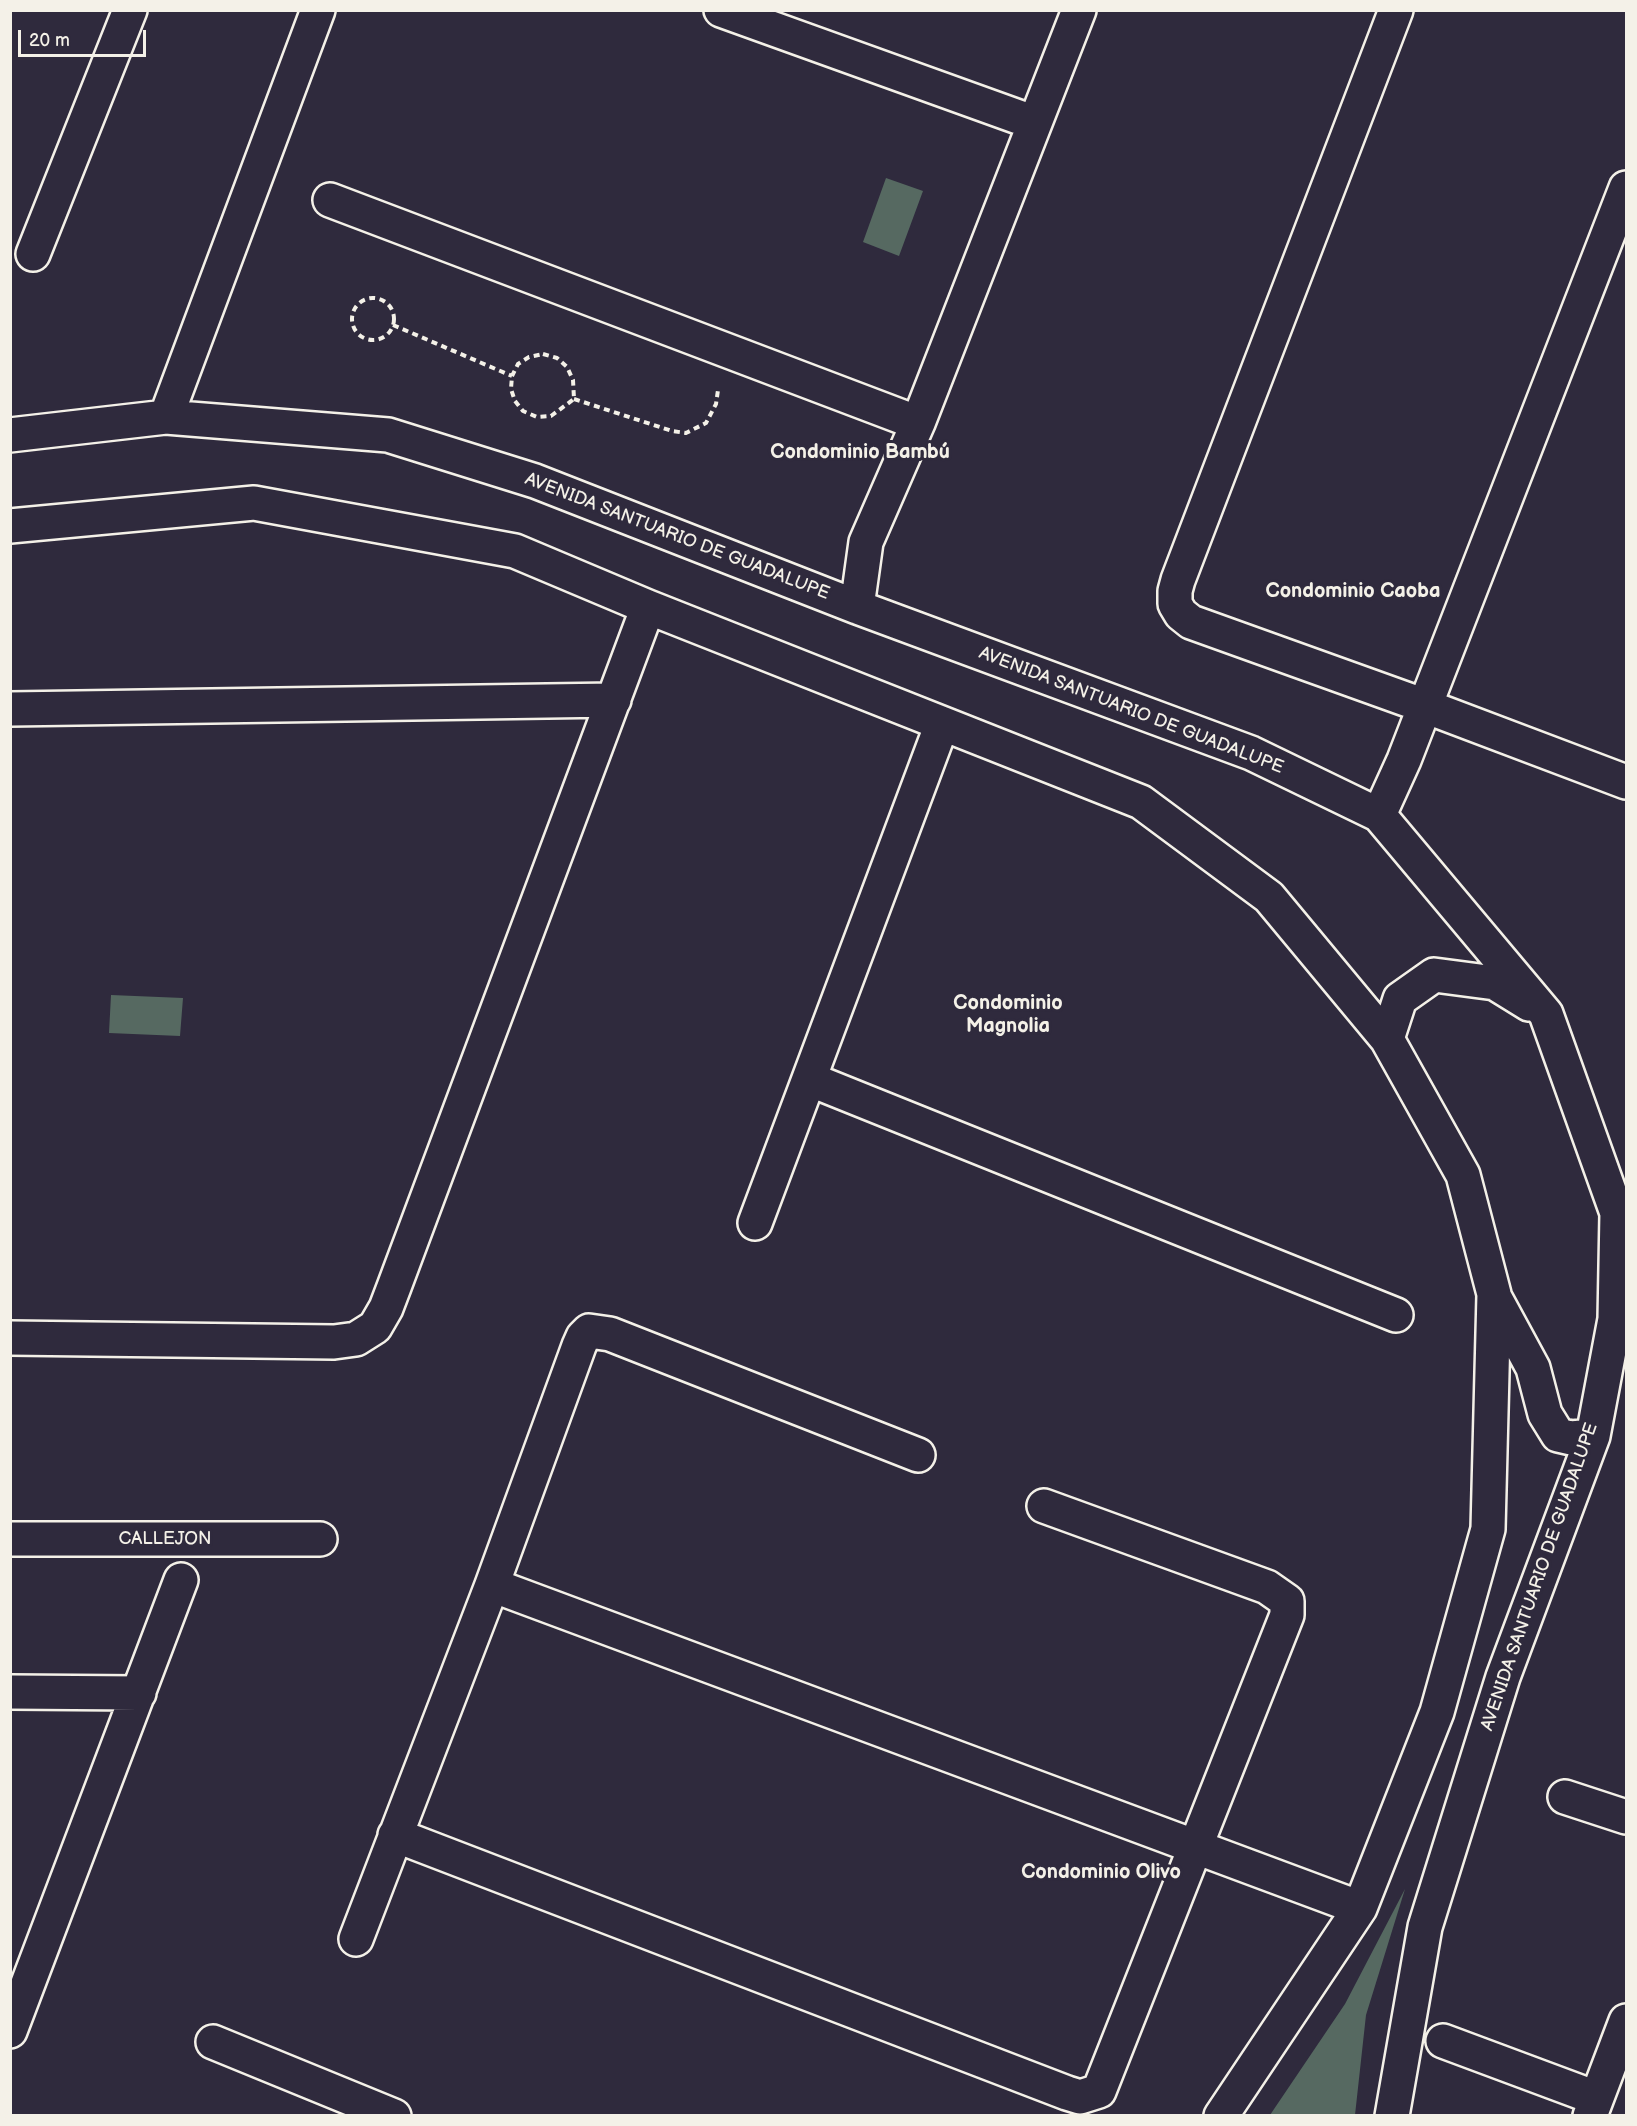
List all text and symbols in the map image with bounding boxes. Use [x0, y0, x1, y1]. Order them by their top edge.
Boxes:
scale bar [21, 18, 148, 56]
text: 20 m [29, 30, 70, 51]
district label: Condominio Bambú [770, 441, 950, 465]
street label: AVENIDA SANTUARIO DE GUADALUPE [522, 469, 832, 605]
district label: Condominio Caoba [1266, 580, 1440, 604]
street label: AVENIDA SANTUARIO DE GUADALUPE [976, 643, 1286, 779]
district label: Condominio Magnolia [953, 992, 1063, 1039]
street label: AVENIDA SANTUARIO DE GUADALUPE [1477, 1420, 1603, 1734]
street label: CALLEJON [118, 1528, 212, 1550]
district label: Condominio Olivo [1021, 1861, 1181, 1885]

